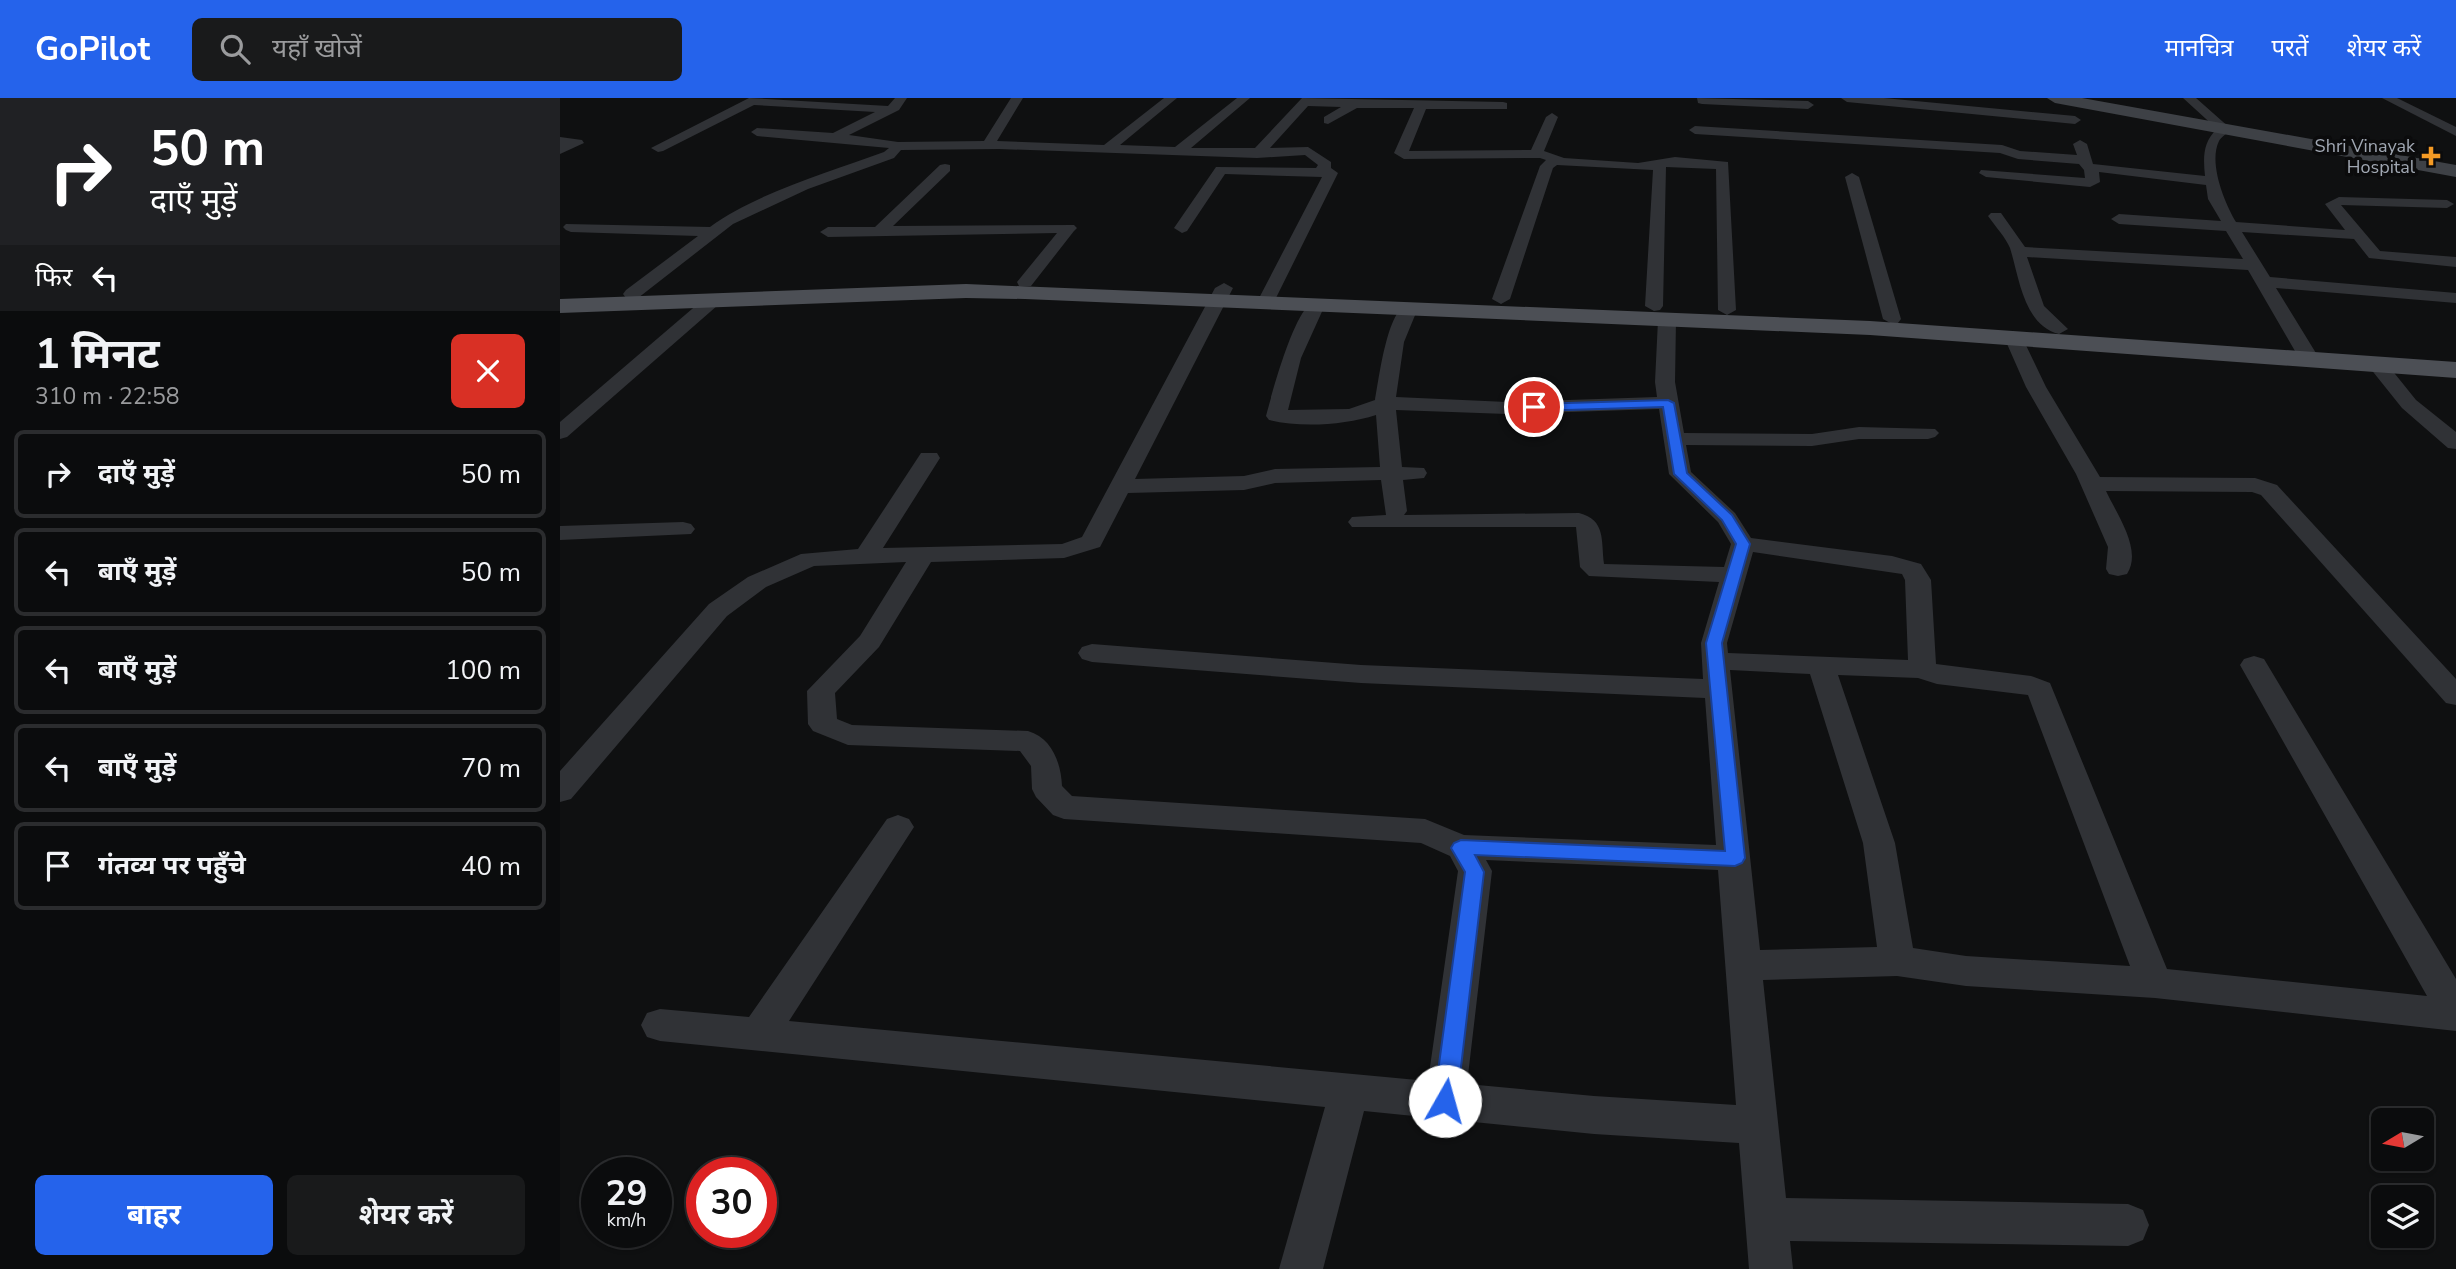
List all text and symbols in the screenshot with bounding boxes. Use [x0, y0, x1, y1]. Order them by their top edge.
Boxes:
search box [192, 18, 682, 81]
text: GoPilot [35, 27, 150, 72]
icon: search [216, 30, 254, 68]
text: यहाँ खोजें [272, 31, 362, 66]
text: मानचित्र [2165, 32, 2233, 64]
text: परतें [2271, 32, 2309, 64]
text: शेयर करें [2347, 32, 2421, 64]
text: 50 m [150, 115, 265, 182]
icon: right [35, 126, 126, 217]
place label: Shri Vinayak Hospital [2315, 134, 2416, 179]
marker: Shri Vinayak Hospital [2421, 146, 2441, 166]
text: दाएँ मुड़ें [150, 179, 237, 222]
icon: left [86, 259, 124, 297]
text: फिर [35, 260, 72, 295]
text: 1 मिनट [35, 326, 160, 383]
button: close [451, 334, 525, 408]
pin [1504, 377, 1564, 437]
text: 310 m · 22:58 [35, 381, 180, 412]
icon: arrive [1515, 388, 1553, 426]
icon: right [39, 455, 77, 493]
text: दाएँ मुड़ें [98, 456, 175, 491]
text: 50 m [461, 457, 521, 492]
icon: left [39, 553, 77, 591]
text: बाएँ मुड़ें [98, 554, 176, 589]
text: 50 m [461, 555, 521, 590]
icon: left [39, 651, 77, 689]
text: बाएँ मुड़ें [98, 652, 176, 687]
text: 100 m [445, 653, 521, 688]
icon: left [39, 749, 77, 787]
text: बाएँ मुड़ें [98, 750, 176, 785]
text: 70 m [461, 751, 521, 786]
icon: arrive [39, 847, 77, 885]
text: गंतव्य पर पहुँचे [98, 848, 246, 883]
text: 40 m [461, 849, 521, 884]
position arrow [1408, 1064, 1482, 1138]
north arrow [2371, 1108, 2434, 1171]
map controls [2371, 1108, 2434, 1248]
speed limit sign: 30 [686, 1157, 777, 1248]
text: 29 [605, 1170, 648, 1217]
button: बाहर [35, 1175, 273, 1255]
button: शेयर करें [287, 1175, 525, 1255]
button: layers [2371, 1185, 2434, 1248]
text: km/h [607, 1208, 646, 1232]

